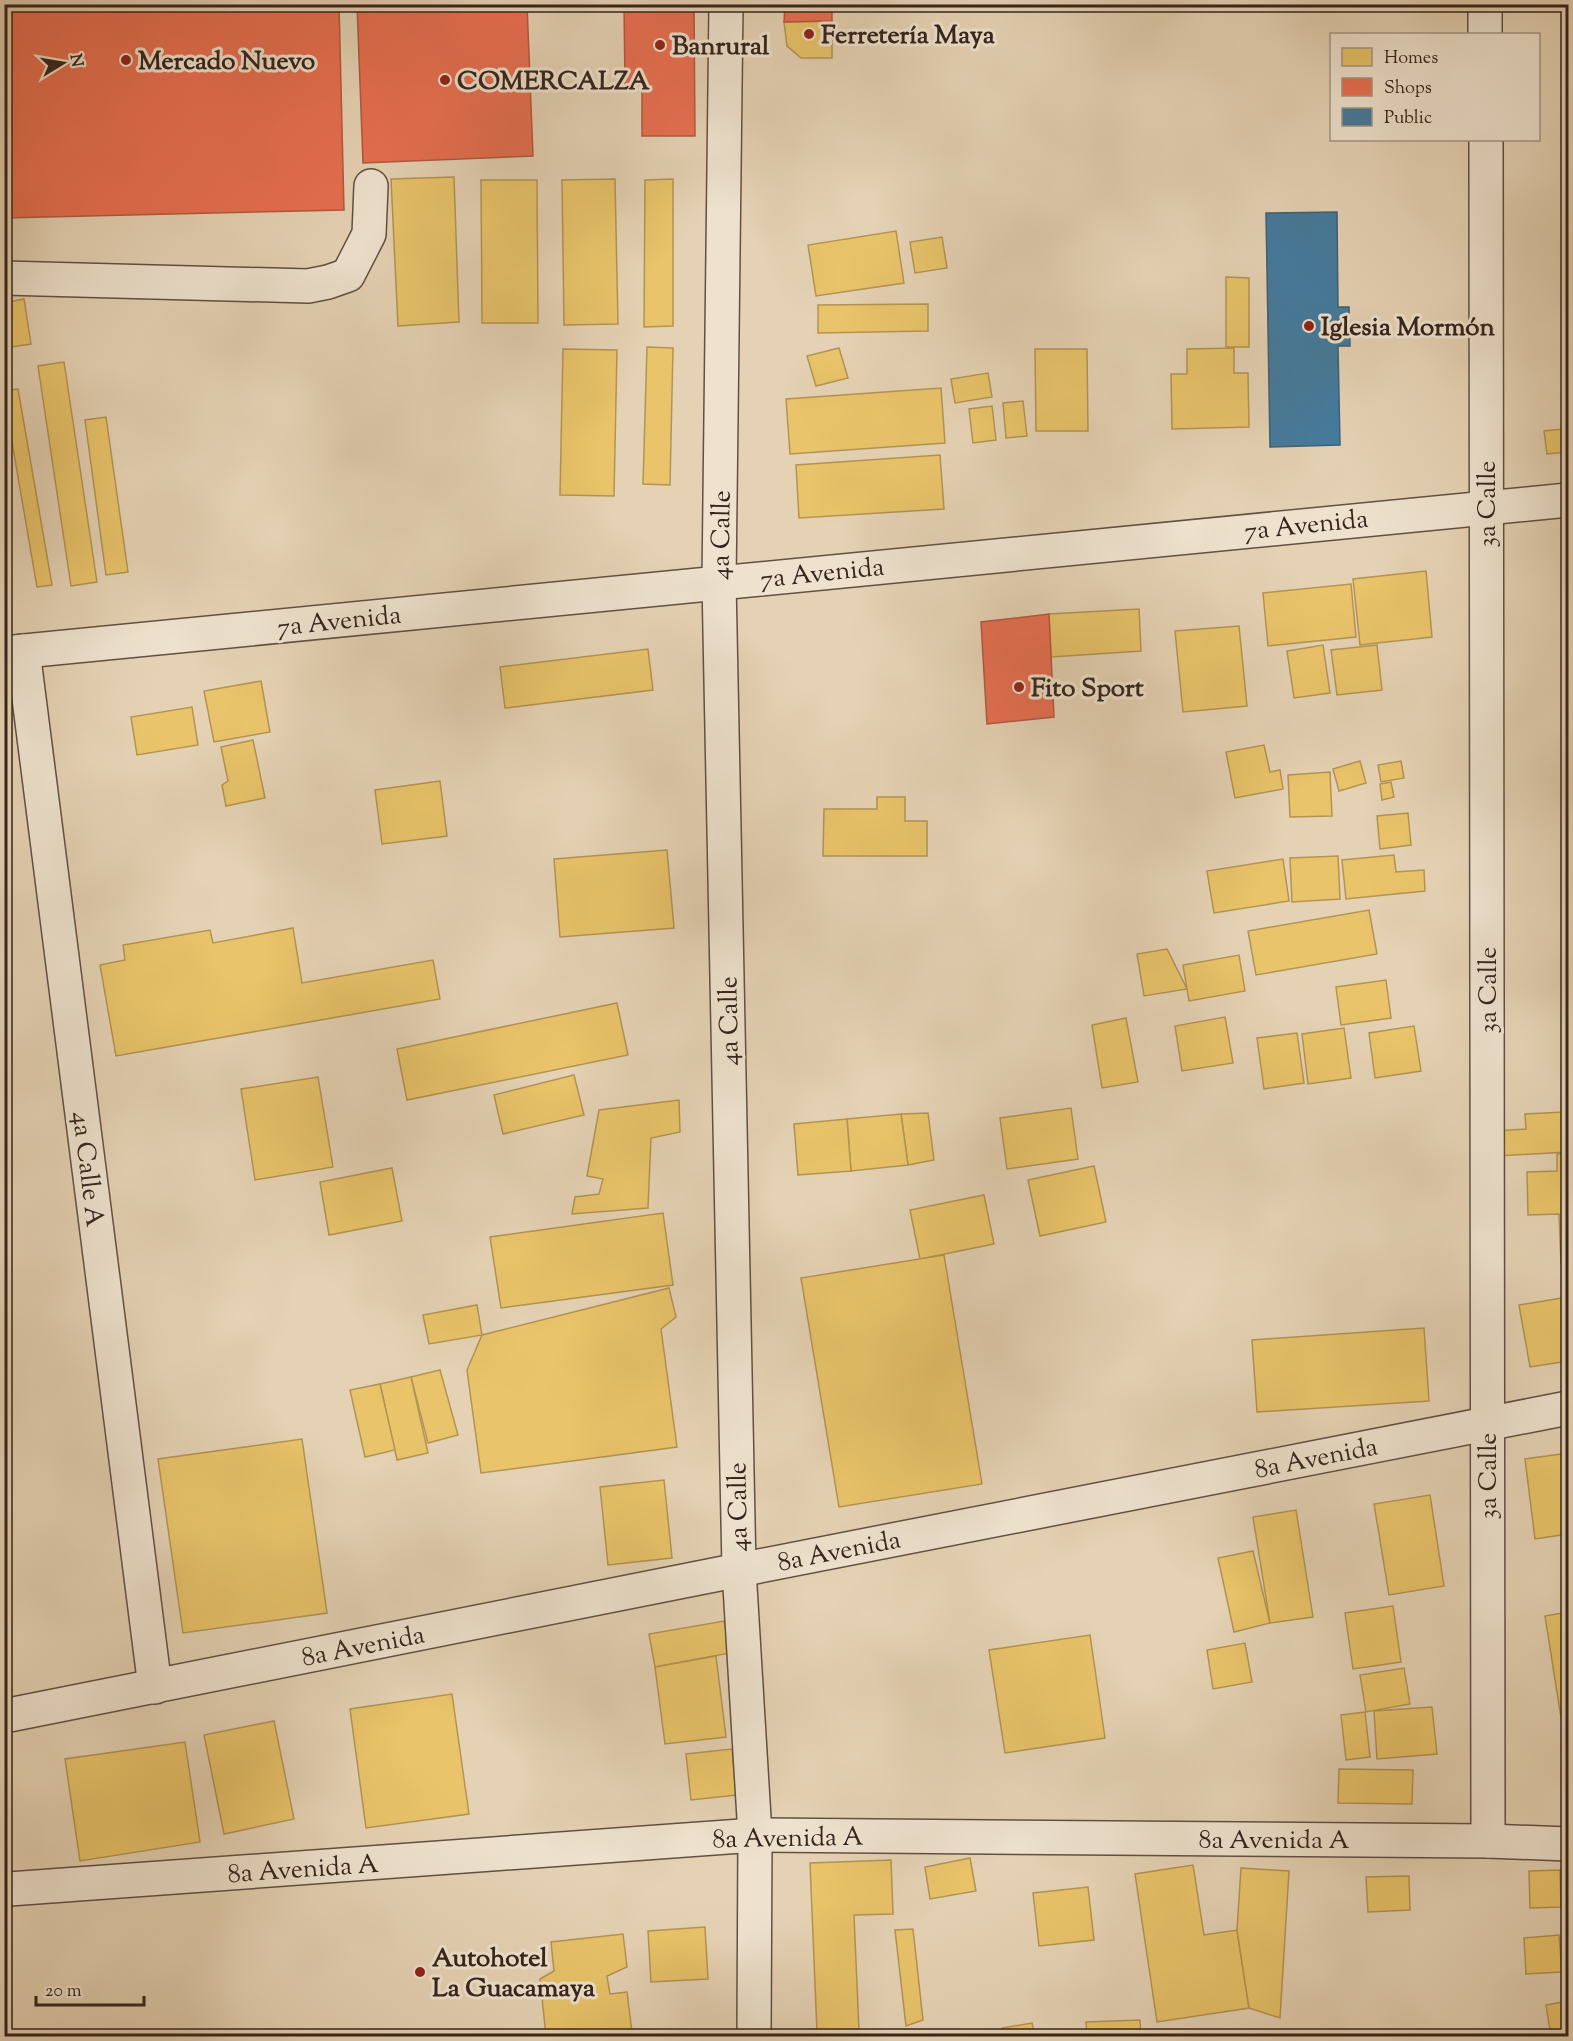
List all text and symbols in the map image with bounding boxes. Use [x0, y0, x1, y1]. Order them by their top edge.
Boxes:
place label: Ferretería Maya [821, 18, 995, 55]
marker: Ferretería Maya [802, 27, 816, 41]
place label: Banrural [672, 29, 770, 66]
north arrow [33, 33, 93, 93]
legend [1330, 33, 1540, 141]
marker: Banrural [653, 38, 667, 52]
place label: Mercado Nuevo [138, 44, 315, 81]
text: Homes [1384, 46, 1438, 72]
text: N [63, 52, 88, 69]
marker: Mercado Nuevo [119, 53, 133, 67]
place label: COMERCALZA [457, 64, 651, 101]
marker: COMERCALZA [438, 73, 452, 87]
text: Shops [1384, 76, 1432, 102]
text: Public [1384, 106, 1432, 132]
place label: Iglesia Mormón [1321, 310, 1495, 347]
marker: Iglesia Mormón [1302, 319, 1316, 333]
street label: 3a Calle [1470, 461, 1507, 547]
street label: 4a Calle [703, 490, 742, 580]
street label: 7a Avenida [1242, 502, 1370, 551]
street label: 7a Avenida [758, 550, 886, 599]
street label: 7a Avenida [275, 598, 403, 647]
place label: Fito Sport [1031, 671, 1144, 708]
marker: Fito Sport [1012, 680, 1026, 694]
street label: 3a Calle [1471, 947, 1508, 1033]
street label: 4a Calle [711, 976, 750, 1066]
street label: 4a Calle A [61, 1109, 112, 1229]
street label: 8a Avenida [1252, 1429, 1381, 1489]
street label: 3a Calle [1471, 1433, 1508, 1519]
street label: 4a Calle [720, 1462, 759, 1552]
street label: 8a Avenida [775, 1522, 904, 1582]
street label: 8a Avenida [299, 1617, 428, 1677]
street label: 8a Avenida A [712, 1820, 864, 1859]
street label: 8a Avenida A [1198, 1823, 1350, 1860]
street label: 8a Avenida A [226, 1847, 380, 1894]
place label: Autohotel La Guacamaya [432, 1941, 595, 2008]
marker: Autohotel La Guacamaya [413, 1965, 427, 1979]
scale bar [36, 1969, 144, 2007]
text: 20 m [45, 1979, 82, 2005]

